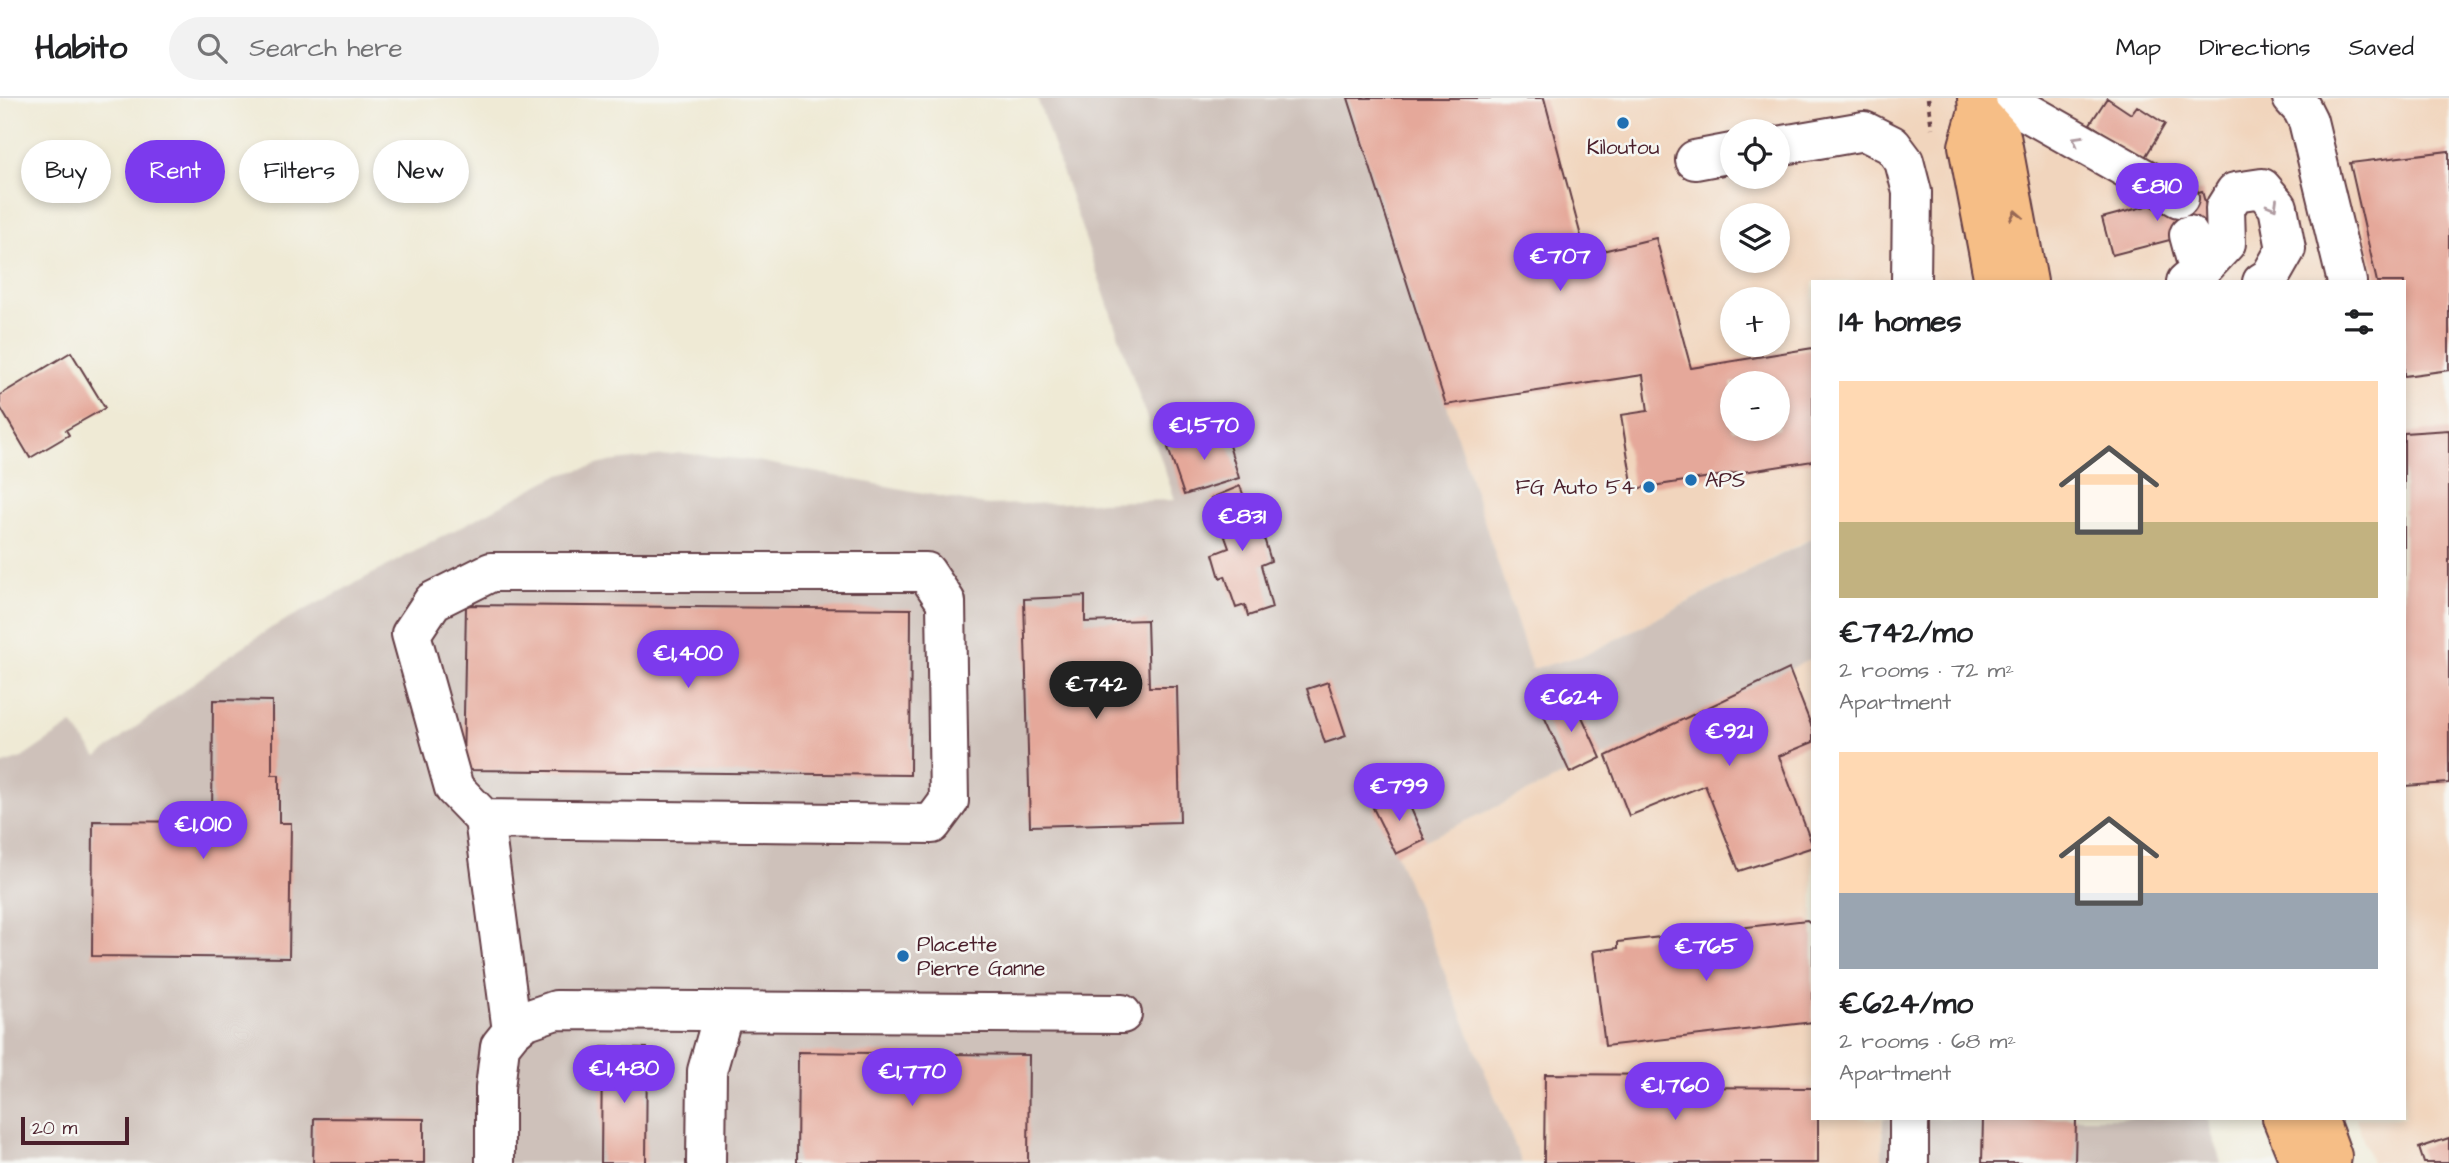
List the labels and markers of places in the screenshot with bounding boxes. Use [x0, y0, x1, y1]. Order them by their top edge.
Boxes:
marker: Kiloutou [1615, 115, 1631, 131]
place label: Kiloutou [1587, 133, 1660, 162]
pin: €810 [2116, 164, 2198, 223]
pin: €707 [1519, 234, 1601, 293]
pin: €1,570 [1147, 402, 1261, 462]
place label: APS [1705, 466, 1745, 495]
marker: APS [1683, 472, 1699, 488]
place label: FG Auto 54 [1516, 473, 1635, 502]
marker: FG Auto 54 [1641, 479, 1657, 495]
pin: €831 [1201, 494, 1283, 553]
pin: €1,400 [631, 630, 745, 690]
pin: €742 [1055, 662, 1137, 721]
pin: €624 [1530, 674, 1612, 734]
pin: €921 [1688, 708, 1770, 768]
pin: €799 [1358, 764, 1440, 823]
pin: €1,010 [146, 802, 260, 861]
pin: €765 [1665, 924, 1747, 983]
place label: Placette Pierre Ganne [917, 930, 1045, 983]
marker: Placette Pierre Ganne [895, 948, 911, 964]
pin: €1,480 [567, 1046, 681, 1105]
pin: €1,770 [855, 1048, 969, 1108]
pin: €1,760 [1618, 1062, 1732, 1122]

